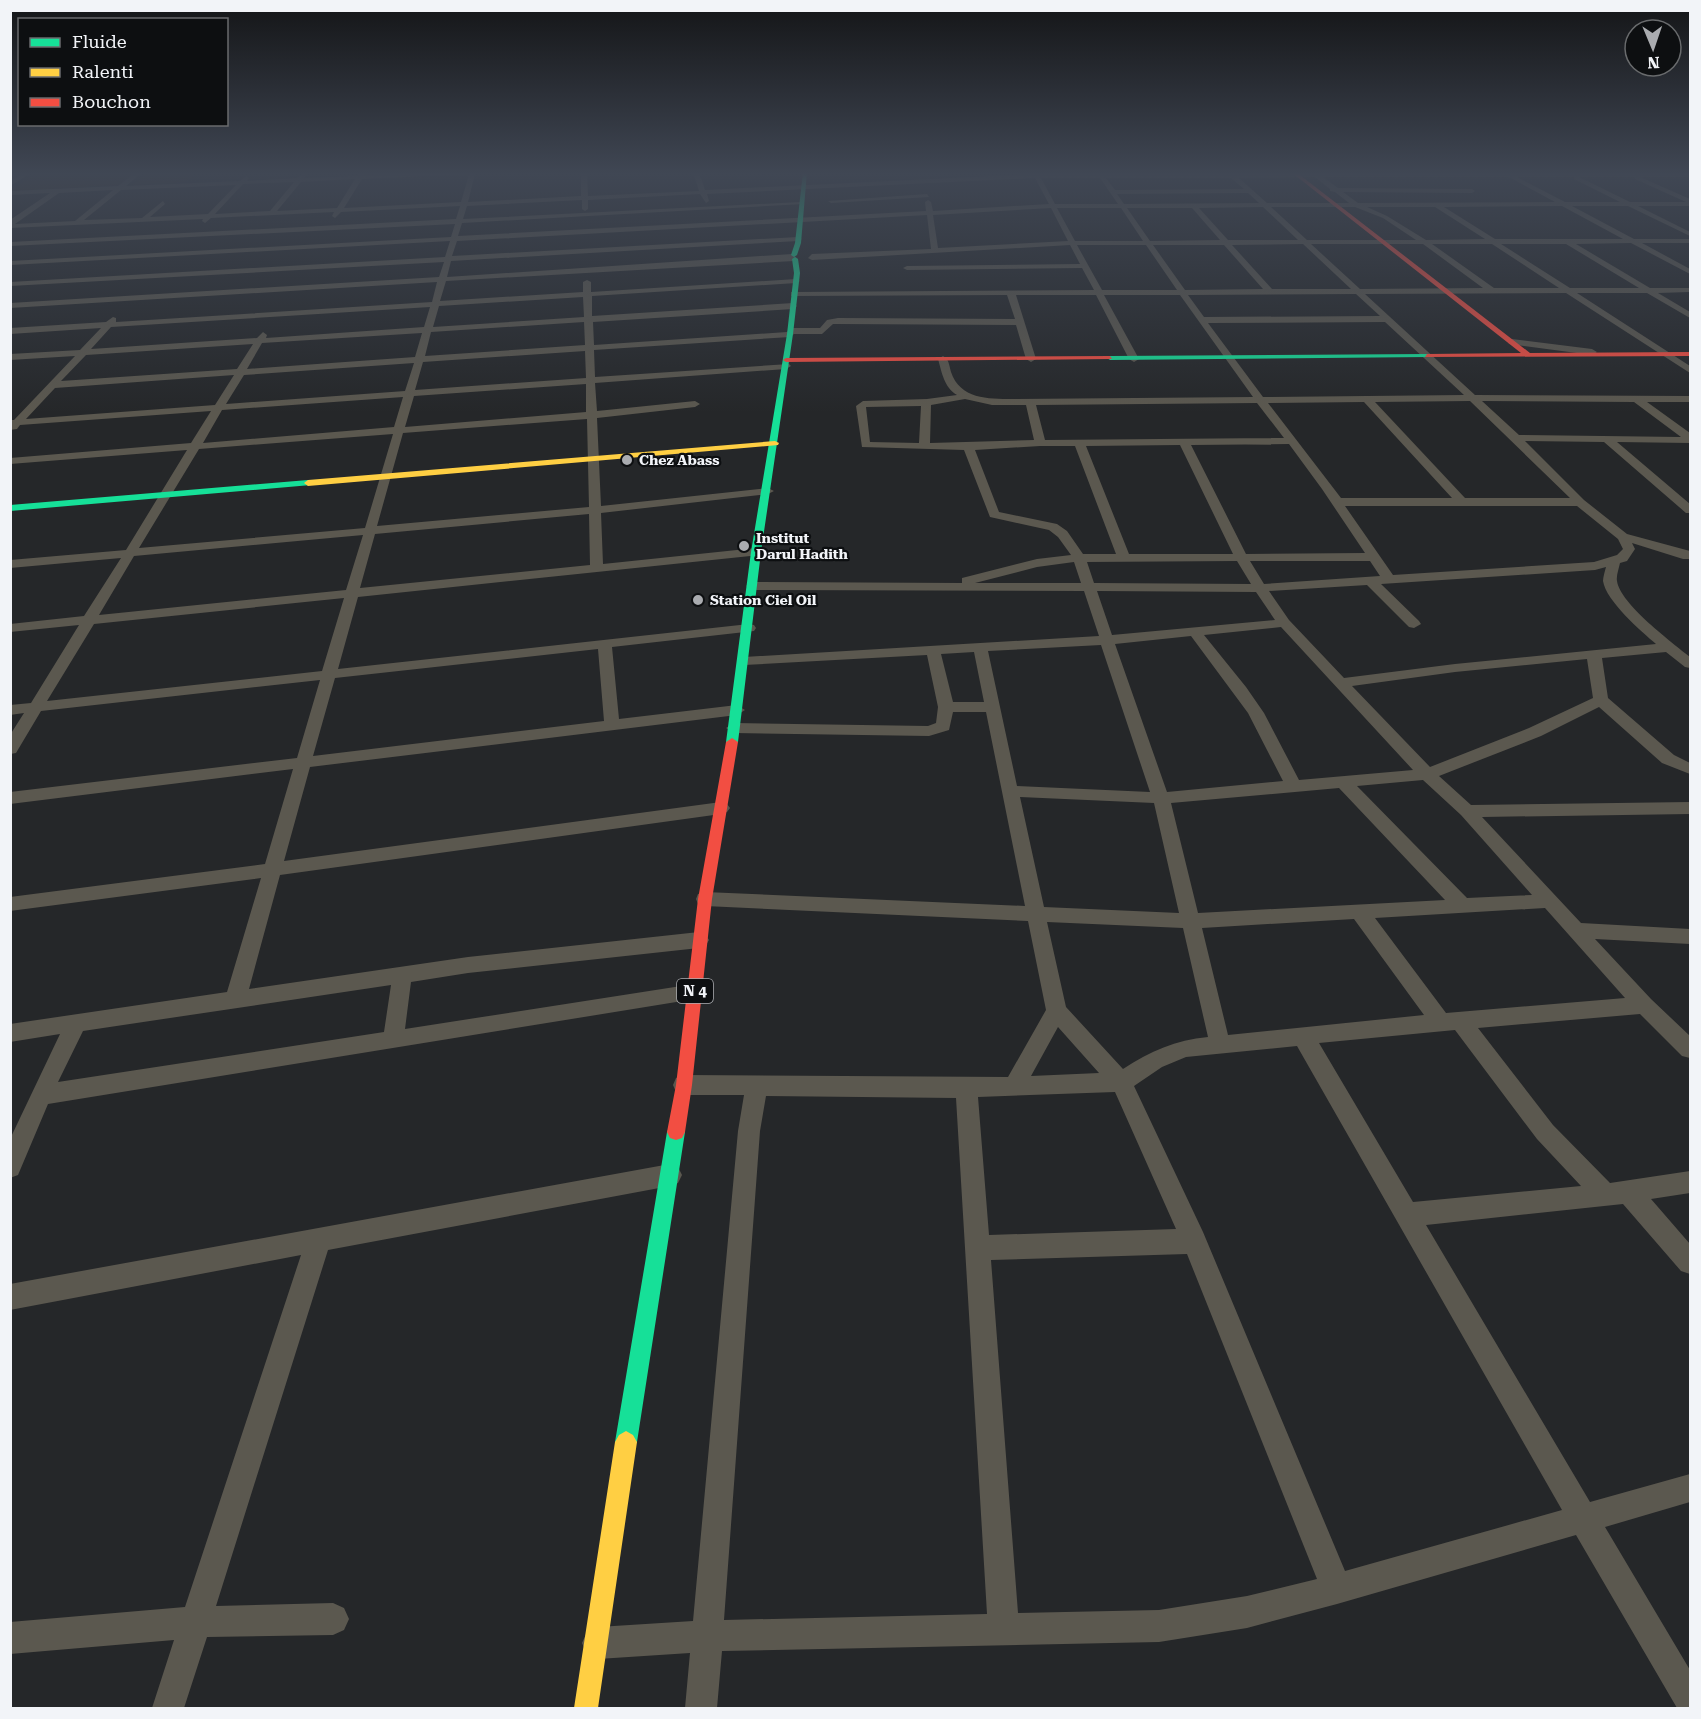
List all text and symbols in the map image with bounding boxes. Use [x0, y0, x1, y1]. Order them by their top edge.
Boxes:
legend [18, 18, 228, 126]
north arrow [1623, 18, 1683, 78]
text: Fluide [72, 31, 127, 52]
text: N [1647, 53, 1660, 72]
text: Ralenti [72, 61, 134, 82]
text: Bouchon [72, 91, 151, 112]
place label: Chez Abass [639, 452, 719, 468]
marker: Chez Abass [620, 453, 634, 467]
place label: Institut Darul Hadith [756, 530, 849, 562]
marker: Institut Darul Hadith [737, 539, 751, 553]
place label: Station Ciel Oil [710, 592, 817, 608]
marker: Station Ciel Oil [691, 593, 705, 607]
road number: N 4 [677, 979, 713, 1003]

